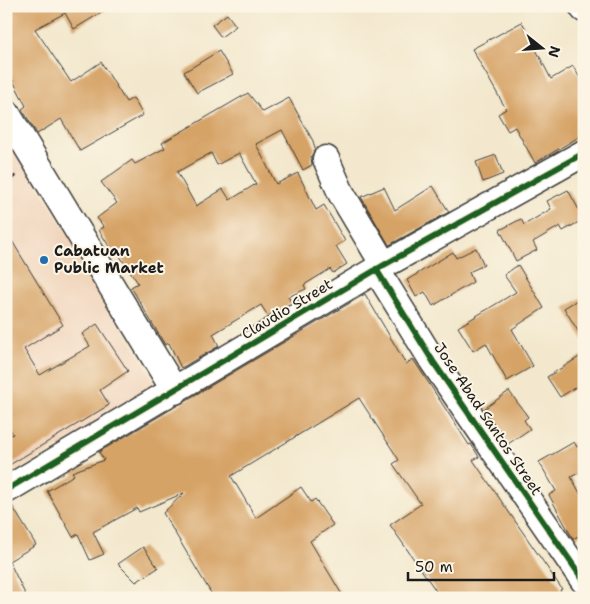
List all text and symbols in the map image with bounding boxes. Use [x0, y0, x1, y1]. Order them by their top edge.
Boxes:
north arrow [518, 22, 568, 72]
text: N [544, 44, 565, 60]
place label: Cabatuan Public Market [54, 241, 164, 278]
marker: Cabatuan Public Market [38, 254, 50, 266]
street label: Claudio Street [238, 274, 336, 344]
street label: Jose Abad Santos Street [429, 339, 547, 499]
scale bar [408, 549, 554, 581]
text: 50 m [415, 557, 453, 577]

